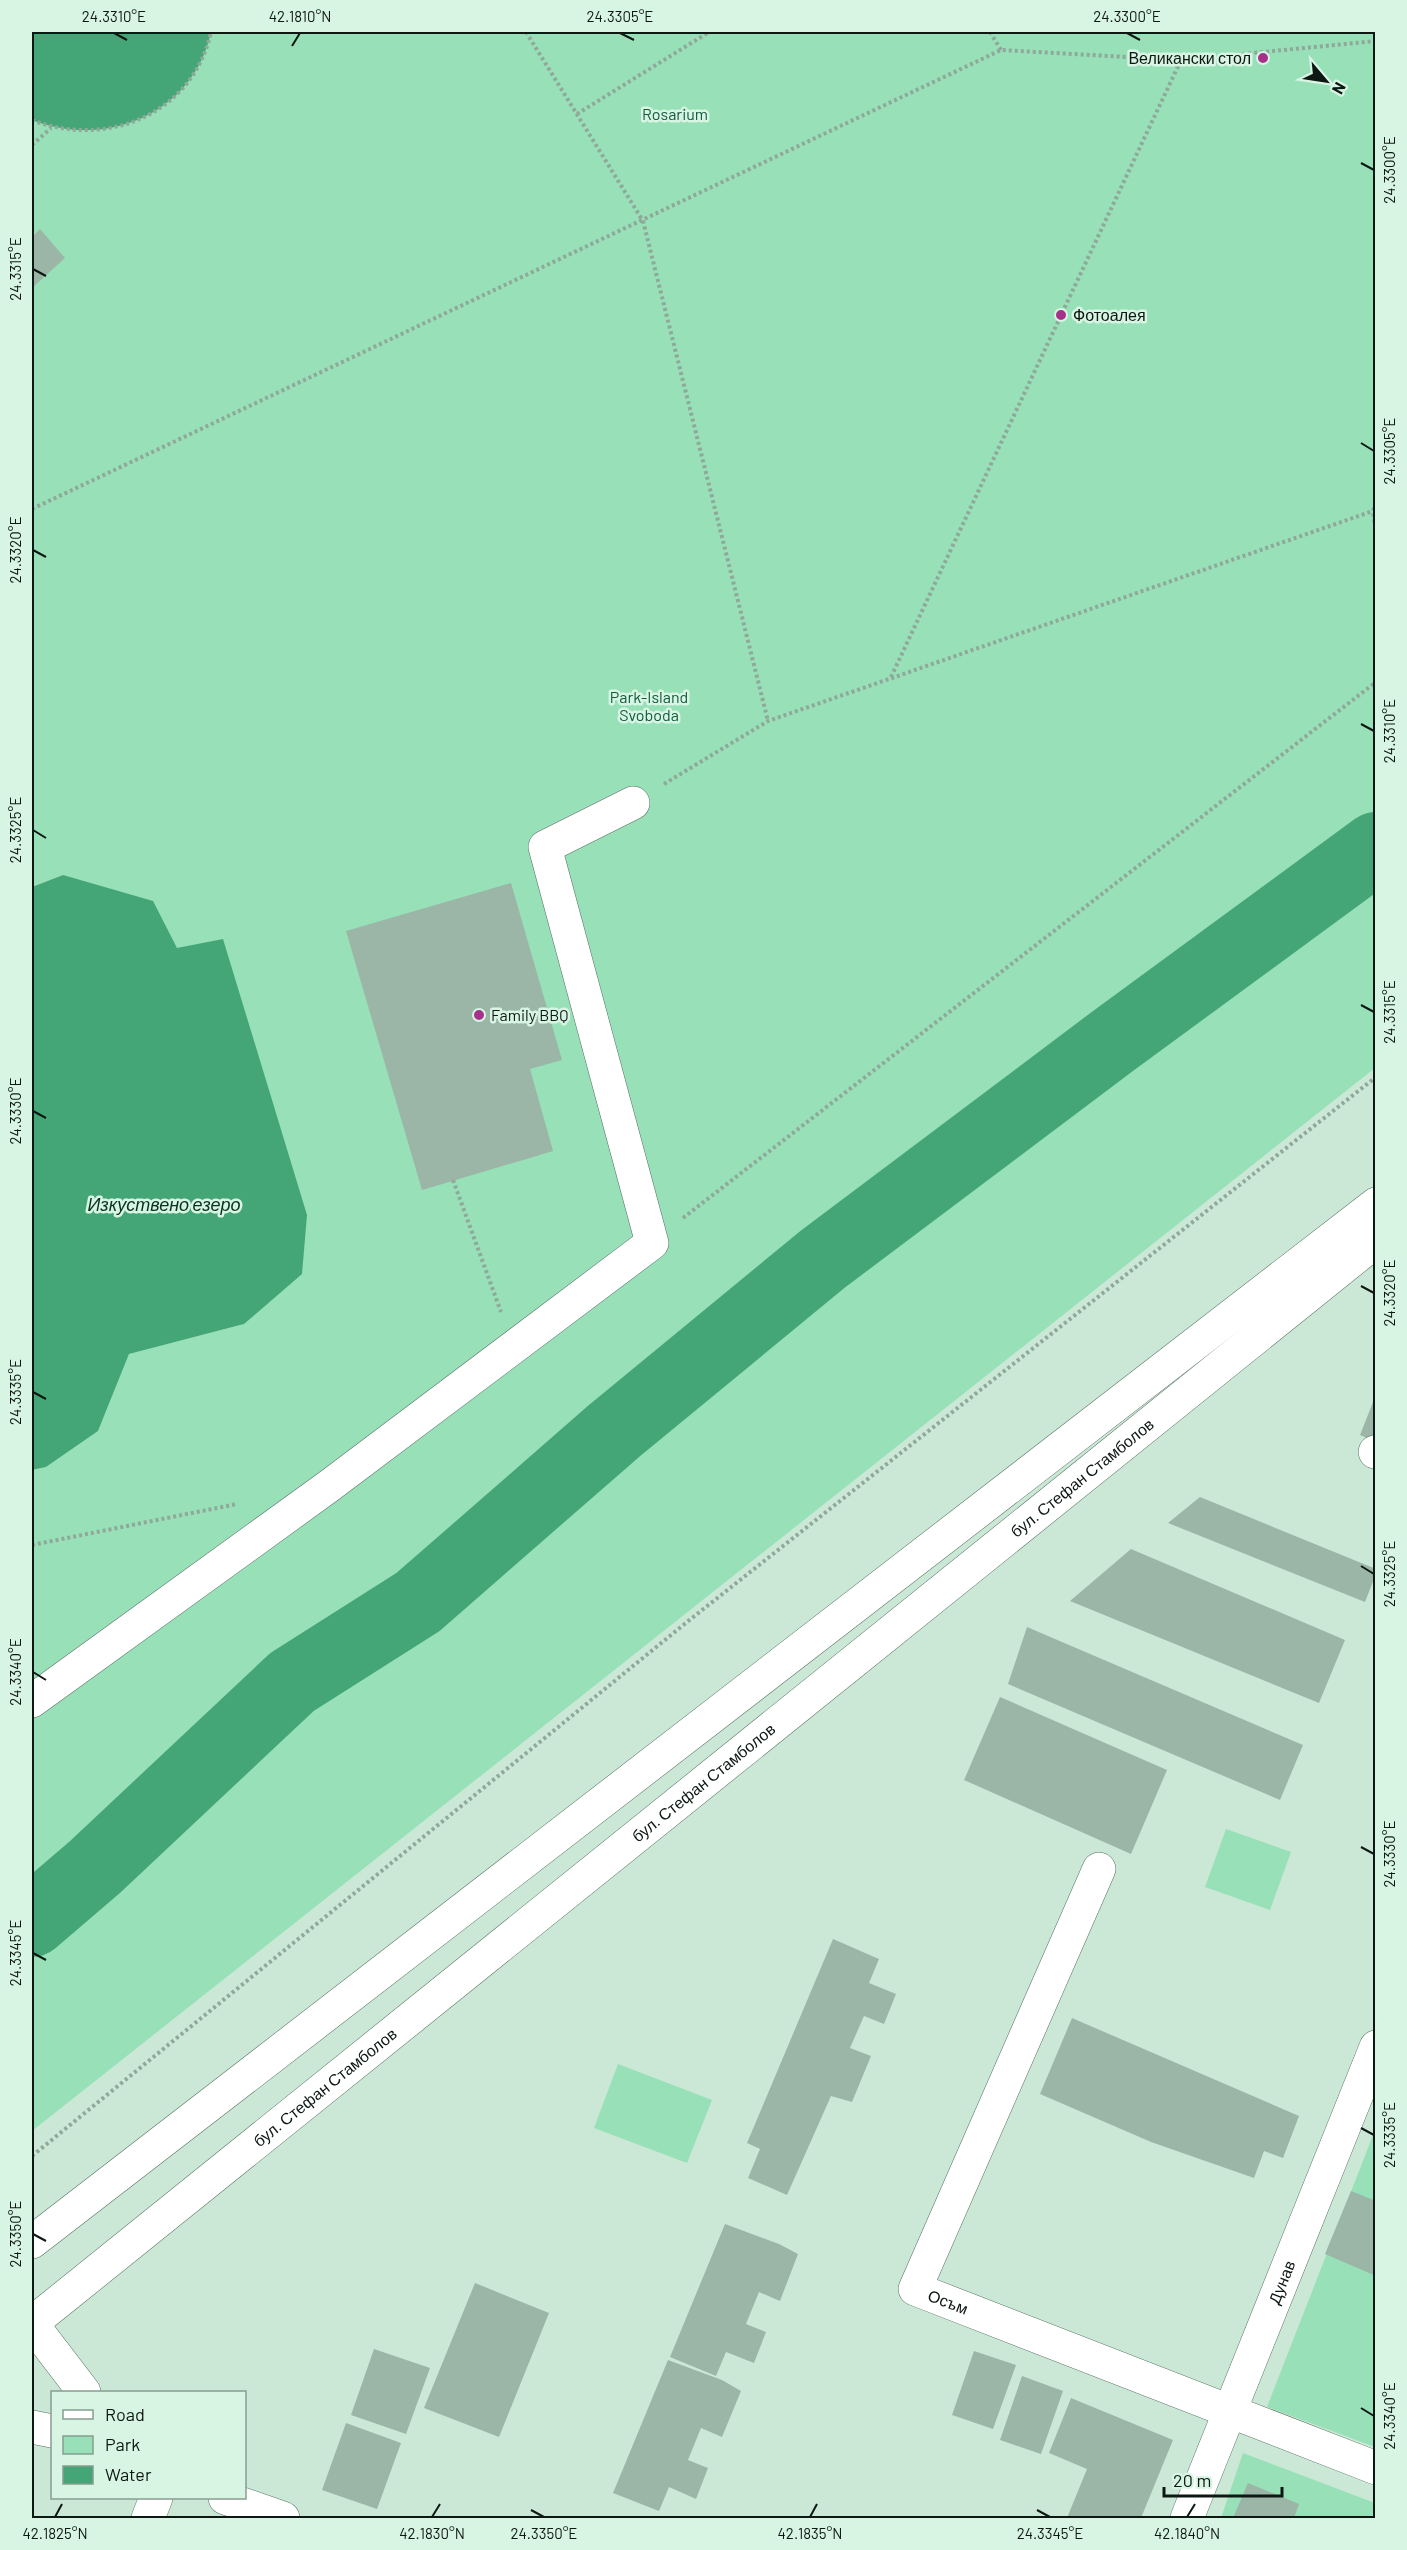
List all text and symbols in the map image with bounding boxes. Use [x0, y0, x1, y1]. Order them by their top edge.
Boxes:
text: 24.3310°E [82, 7, 146, 25]
text: 42.1810°N [269, 7, 331, 25]
text: 24.3305°E [587, 7, 653, 25]
text: 24.3300°E [1093, 7, 1161, 25]
place label: Великански стол [1128, 48, 1251, 67]
marker: Великански стол [1256, 51, 1270, 65]
north arrow [1296, 51, 1356, 111]
text: N [1329, 79, 1350, 98]
park label: Rosarium [642, 104, 708, 123]
text: 24.3300°E [1380, 136, 1398, 204]
text: 24.3315°E [6, 237, 24, 301]
place label: Фотоалея [1073, 305, 1146, 324]
marker: Фотоалея [1054, 308, 1068, 322]
text: 24.3305°E [1380, 418, 1398, 484]
text: 24.3320°E [6, 516, 24, 584]
park label: Park-Island Svoboda [610, 687, 688, 724]
text: 24.3310°E [1380, 699, 1398, 763]
text: 24.3325°E [6, 797, 24, 863]
text: 24.3315°E [1380, 980, 1398, 1044]
place label: Family BBQ [491, 1005, 569, 1024]
marker: Family BBQ [472, 1008, 486, 1022]
text: 24.3330°E [6, 1078, 24, 1144]
water label: Изкуствено езеро [87, 1193, 241, 1215]
text: 24.3320°E [1380, 1259, 1398, 1327]
text: 24.3335°E [6, 1359, 24, 1425]
street label: бул. Стефан Стамболов [1006, 1414, 1157, 1541]
text: 24.3325°E [1380, 1541, 1398, 1607]
text: 24.3340°E [6, 1638, 24, 1706]
street label: бул. Стефан Стамболов [628, 1719, 779, 1845]
text: 24.3330°E [1380, 1821, 1398, 1887]
text: 24.3345°E [6, 1920, 24, 1986]
street label: бул. Стефан Стамболов [249, 2024, 400, 2150]
text: 24.3335°E [1380, 2102, 1398, 2168]
text: 24.3350°E [6, 2201, 24, 2267]
street label: Дунав [1264, 2257, 1298, 2307]
street label: Осъм [925, 2285, 971, 2318]
text: 24.3340°E [1380, 2382, 1398, 2450]
legend [51, 2391, 246, 2499]
text: Road [105, 2403, 145, 2425]
text: Park [105, 2433, 140, 2455]
scale bar [1164, 2460, 1282, 2498]
text: Water [105, 2463, 152, 2485]
text: 20 m [1173, 2469, 1211, 2491]
text: 42.1825°N [22, 2524, 88, 2542]
text: 42.1830°N [399, 2524, 465, 2542]
text: 24.3350°E [511, 2524, 577, 2542]
text: 42.1835°N [778, 2524, 842, 2542]
text: 24.3345°E [1017, 2524, 1083, 2542]
text: 42.1840°N [1154, 2524, 1220, 2542]

